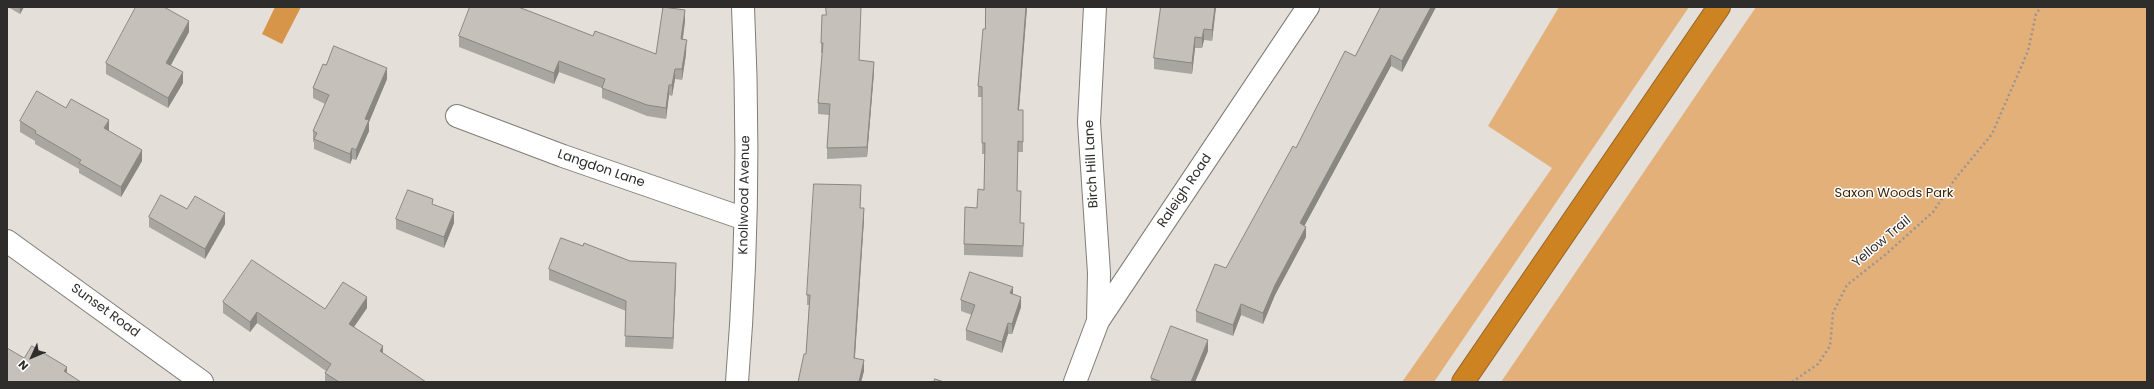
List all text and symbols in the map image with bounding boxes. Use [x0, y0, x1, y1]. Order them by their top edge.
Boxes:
street label: Birch Hill Lane [1082, 119, 1102, 209]
street label: Knollwood Avenue [736, 135, 754, 255]
street label: Langdon Lane [555, 147, 647, 191]
street label: Raleigh Road [1155, 151, 1215, 231]
park label: Saxon Woods Park [1835, 186, 1953, 202]
street label: Yellow Trail [1850, 213, 1914, 271]
street label: Sunset Road [68, 281, 142, 341]
north arrow [12, 337, 52, 377]
text: N [15, 357, 32, 374]

